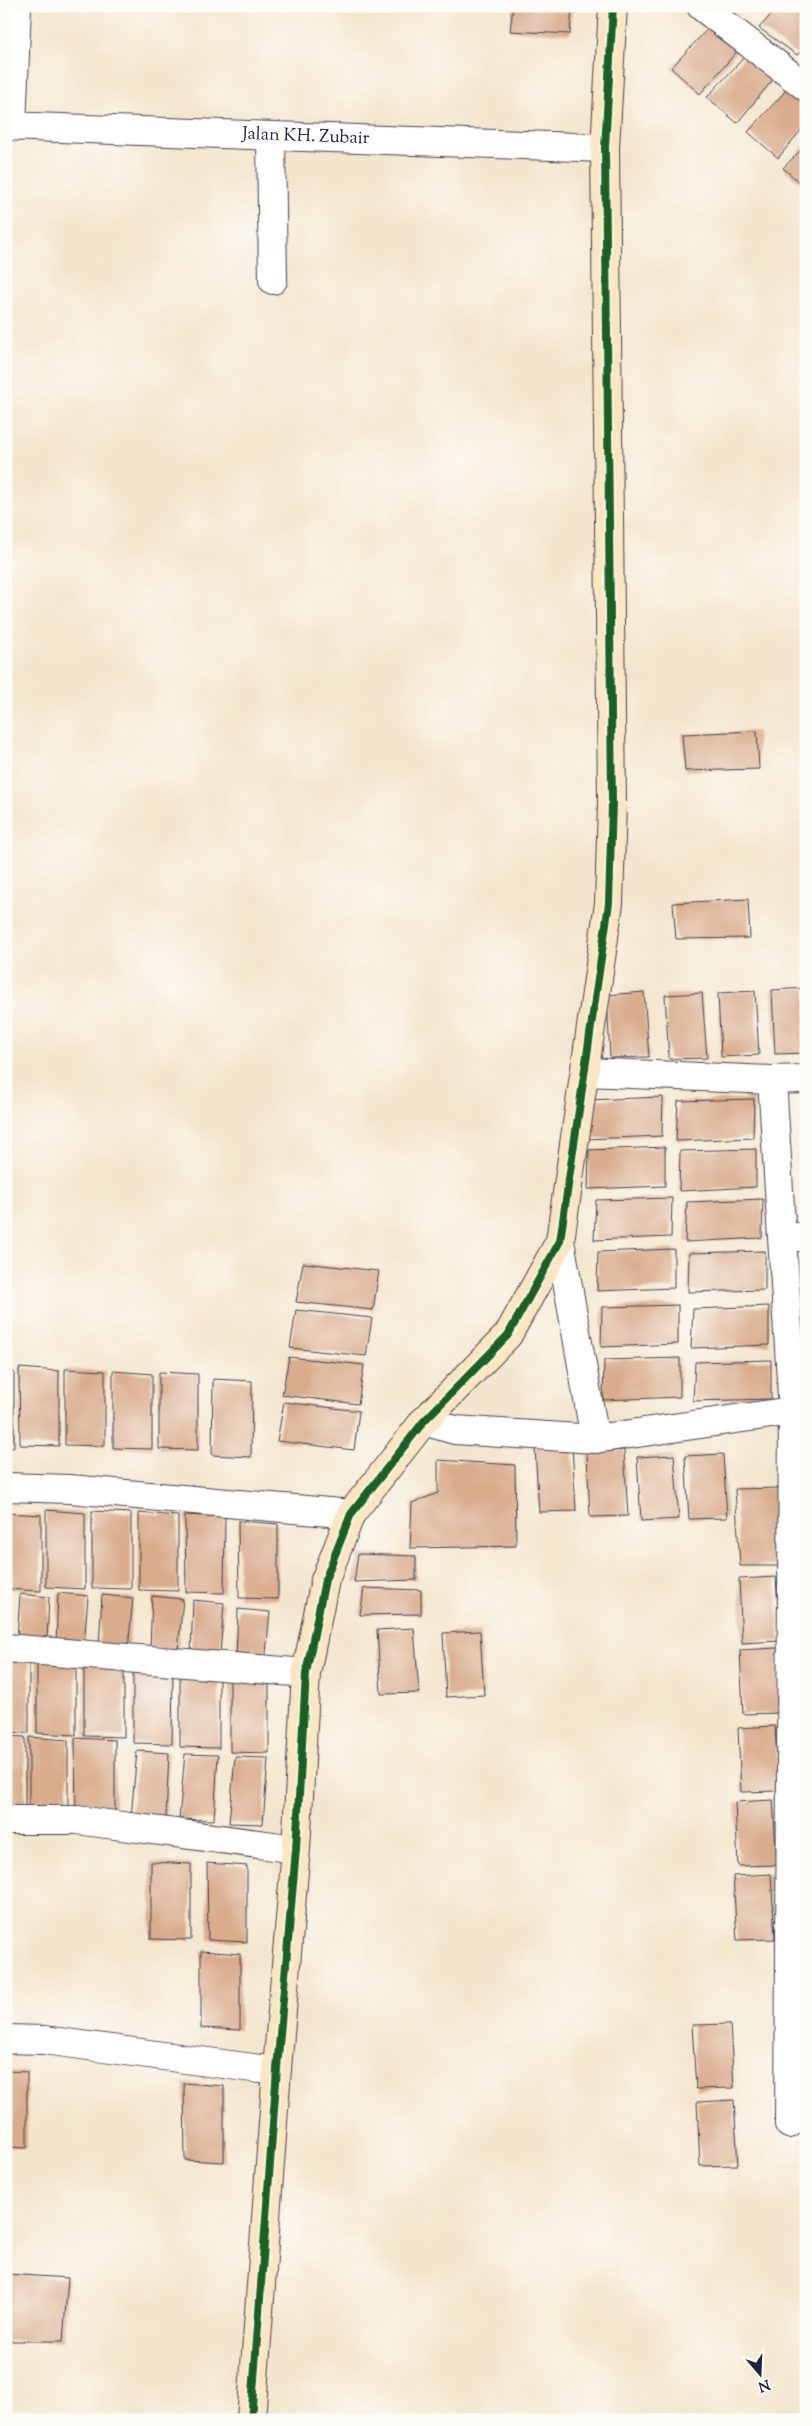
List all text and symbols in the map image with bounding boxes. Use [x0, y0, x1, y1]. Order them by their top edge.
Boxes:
street label: Jalan KH. Zubair [241, 122, 370, 152]
north arrow [734, 2348, 784, 2398]
text: N [755, 2373, 772, 2396]

